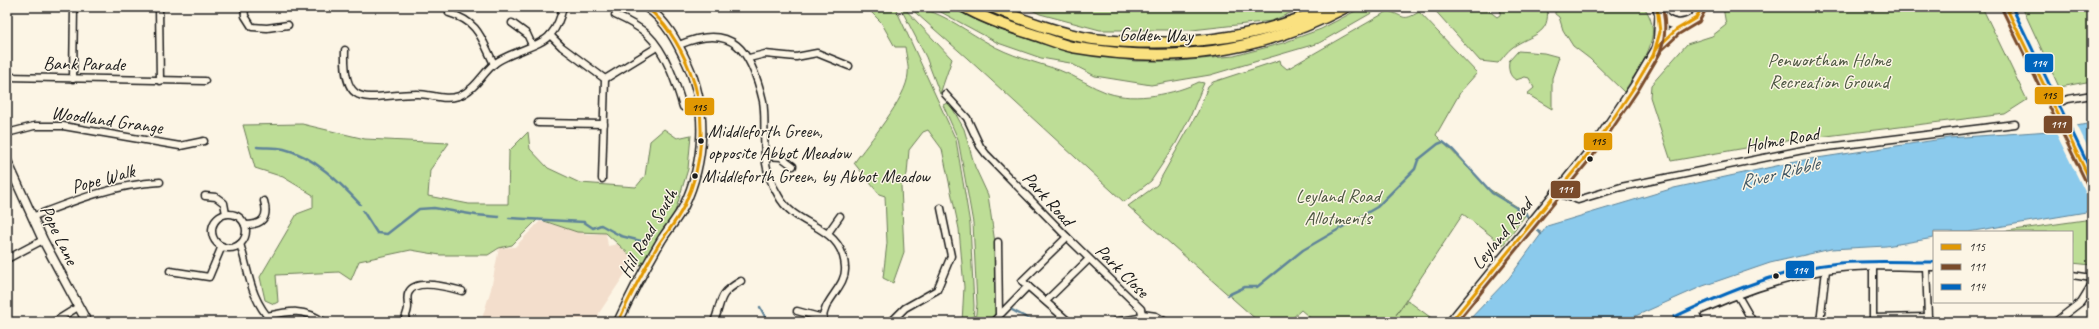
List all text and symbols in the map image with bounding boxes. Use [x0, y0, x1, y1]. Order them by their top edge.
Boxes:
street label: Golden Way [1119, 22, 1195, 48]
park label: Penwortham Holme Recreation Ground [1768, 48, 1892, 94]
street label: Bank Parade [43, 51, 127, 77]
line badge: 114 [2024, 53, 2054, 73]
text: 114 [2032, 56, 2048, 70]
line badge: 115 [2034, 86, 2064, 105]
text: 115 [2042, 88, 2058, 102]
line badge: 115 [684, 97, 715, 116]
street label: Woodland Grange [50, 100, 166, 140]
text: 115 [692, 100, 708, 114]
line badge: 111 [2043, 115, 2073, 134]
text: 111 [2051, 117, 2066, 131]
place label: Middleforth Green, opposite Abbot Meadow [708, 120, 852, 164]
street label: Holme Road [1743, 121, 1823, 158]
line badge: 115 [1583, 132, 1613, 151]
text: 115 [1591, 134, 1607, 148]
marker: Middleforth Green, opposite Abbot Meadow [696, 136, 706, 146]
water label: River Ribble [1737, 150, 1825, 195]
unlabelled marker [1585, 154, 1595, 164]
street label: Pope Walk [69, 159, 139, 199]
place label: Middleforth Green, by Abbot Meadow [702, 165, 931, 187]
street label: Park Road [1017, 166, 1081, 233]
marker: Middleforth Green, by Abbot Meadow [690, 171, 700, 181]
line badge: 111 [1550, 180, 1581, 199]
text: 111 [1558, 182, 1573, 196]
street label: Hill Road South [613, 183, 684, 282]
park label: Leyland Road Allotments [1296, 184, 1384, 230]
street label: Leyland Road [1466, 191, 1540, 274]
street label: Pope Lane [34, 201, 85, 270]
legend [1933, 231, 2073, 303]
street label: Park Close [1090, 239, 1155, 304]
text: 115 [1969, 239, 1986, 255]
text: 111 [1969, 259, 1986, 275]
line badge: 114 [1785, 260, 1815, 279]
text: 114 [1793, 263, 1809, 277]
unlabelled marker [1771, 271, 1781, 281]
text: 114 [1969, 279, 1987, 295]

